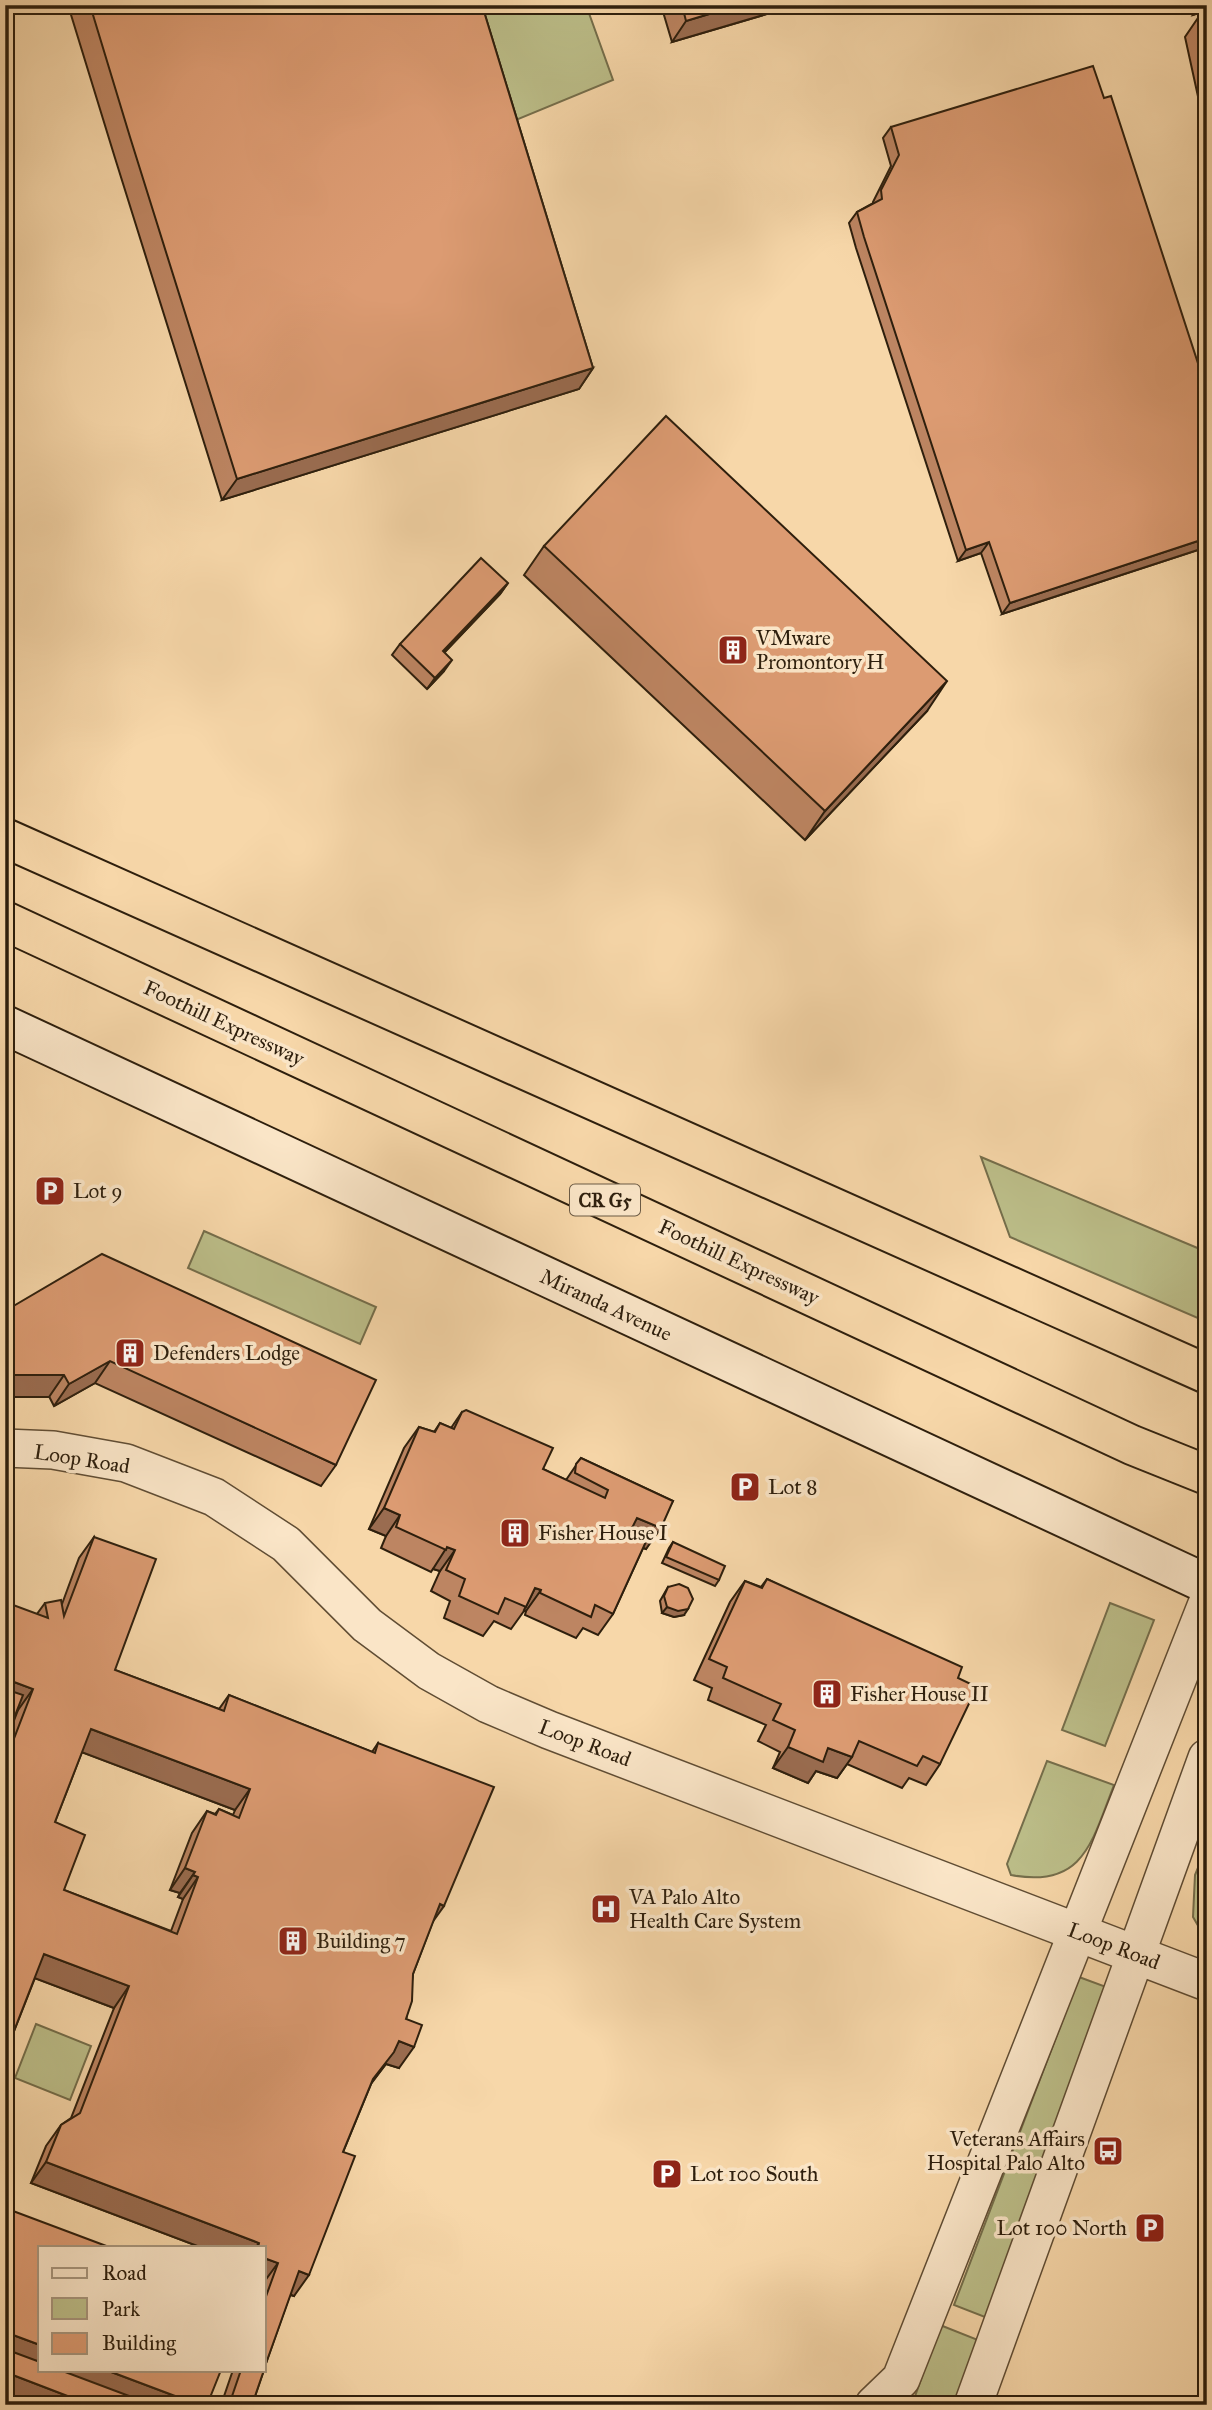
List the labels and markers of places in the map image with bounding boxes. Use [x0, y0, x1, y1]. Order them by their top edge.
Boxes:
place label: VMware Promontory H [755, 625, 884, 675]
building icon: VMware Promontory H [716, 633, 750, 667]
parking icon: Lot 9 [33, 1174, 67, 1208]
place label: Lot 9 [73, 1178, 123, 1204]
building icon: Defenders Lodge [113, 1336, 147, 1370]
place label: Defenders Lodge [153, 1340, 300, 1366]
parking icon: Lot 8 [728, 1470, 762, 1504]
place label: Lot 8 [768, 1474, 817, 1500]
building icon: Fisher House I [498, 1516, 532, 1550]
place label: Fisher House I [538, 1520, 668, 1546]
building icon: Fisher House II [810, 1677, 844, 1711]
place label: Fisher House II [850, 1681, 989, 1707]
place label: VA Palo Alto Health Care System [628, 1884, 802, 1934]
hospital icon: VA Palo Alto Health Care System [589, 1892, 623, 1926]
building icon: Building 7 [276, 1924, 310, 1958]
place label: Building 7 [316, 1928, 406, 1954]
place label: Veterans Affairs Hospital Palo Alto [927, 2126, 1085, 2176]
bus stop icon: Veterans Affairs Hospital Palo Alto [1091, 2134, 1125, 2168]
parking icon: Lot 100 South [650, 2157, 684, 2191]
place label: Lot 100 South [690, 2161, 819, 2187]
parking icon: Lot 100 North [1133, 2211, 1167, 2245]
place label: Lot 100 North [997, 2215, 1127, 2241]

